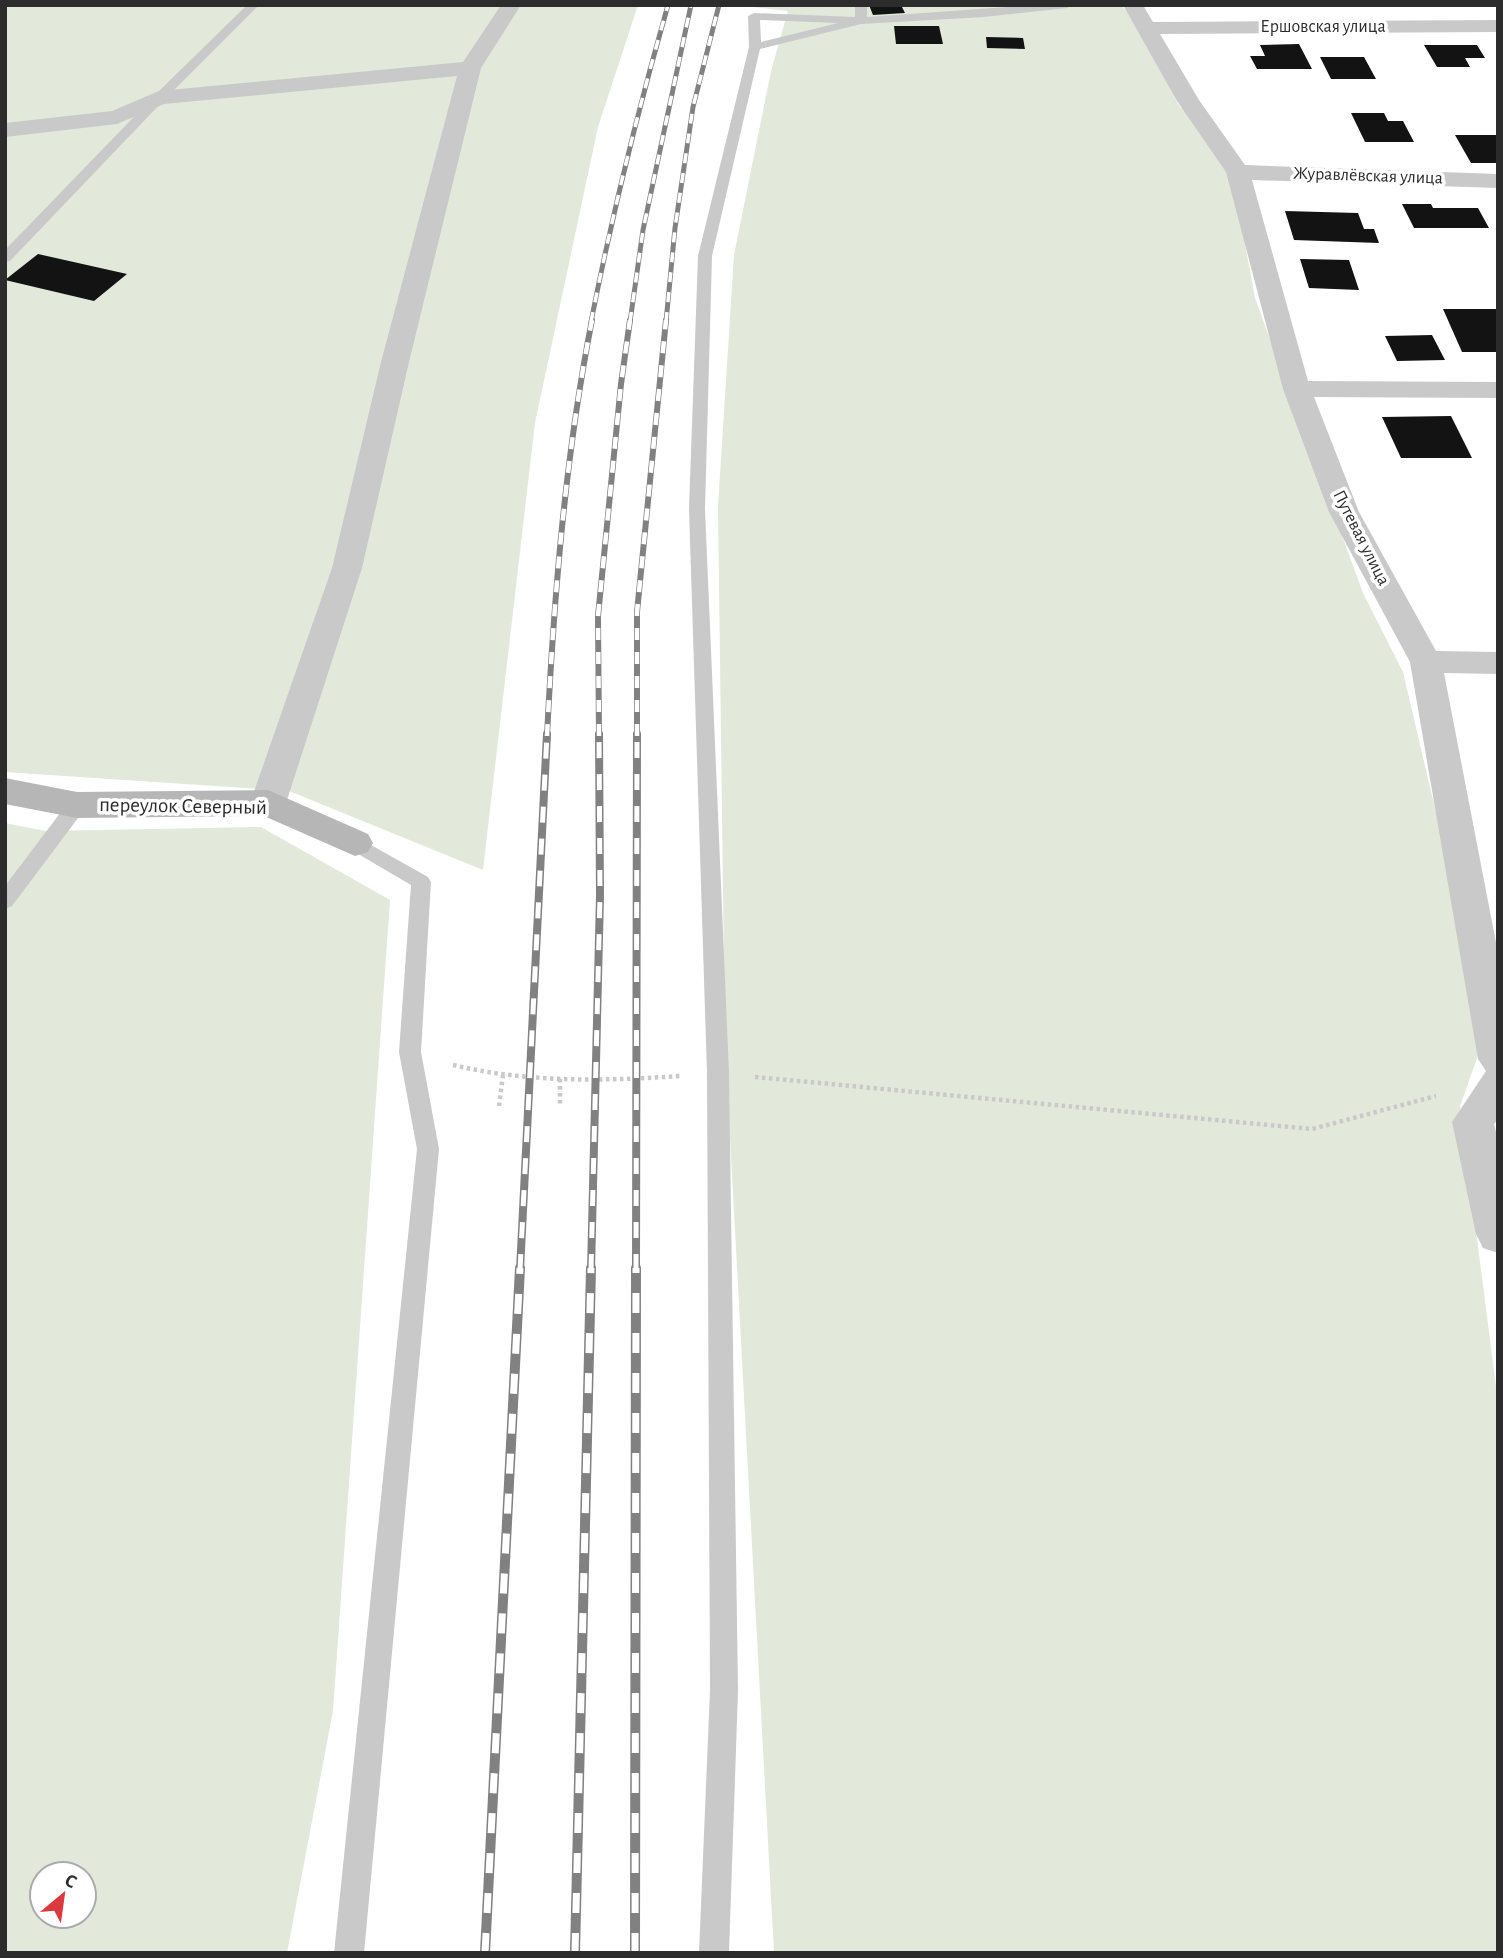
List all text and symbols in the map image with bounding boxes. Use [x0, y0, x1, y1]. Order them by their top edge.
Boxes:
street label: Ершовская улица [1260, 18, 1386, 36]
street label: Журавлёвская улица [1293, 164, 1443, 188]
street label: Путевая улица [1329, 487, 1393, 589]
street label: переулок Северный [99, 794, 267, 818]
north arrow [28, 1860, 98, 1930]
text: С [61, 1871, 80, 1892]

